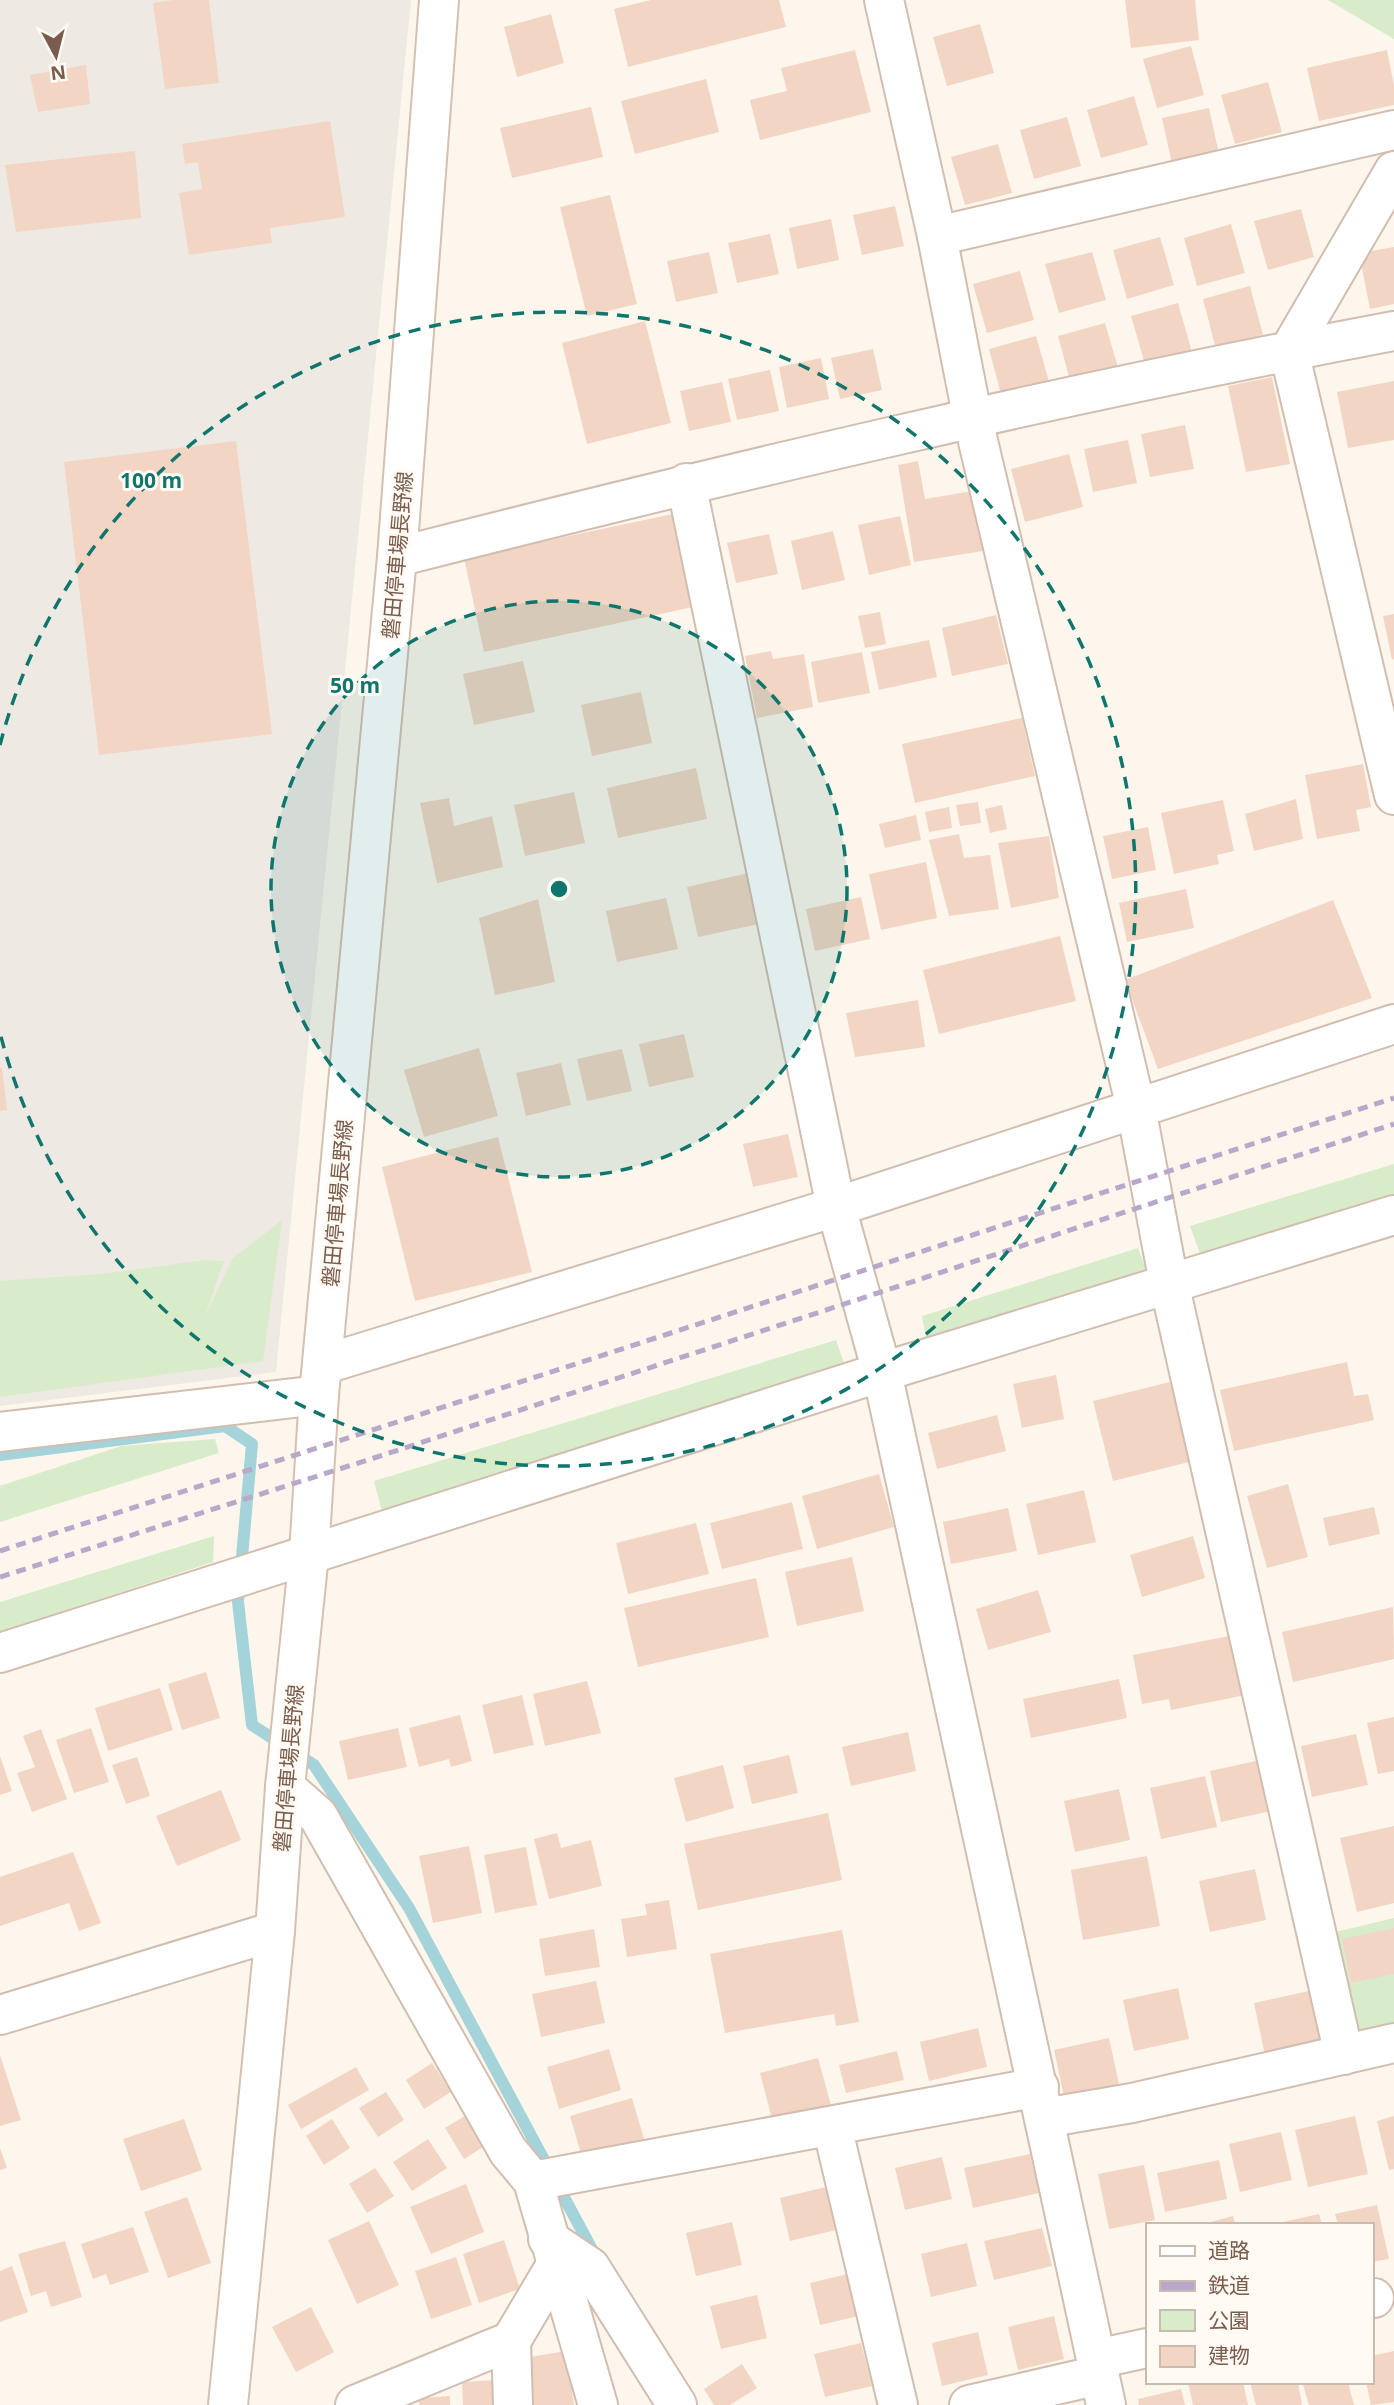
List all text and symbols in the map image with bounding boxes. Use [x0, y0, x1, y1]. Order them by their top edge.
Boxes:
north arrow [21, 21, 91, 91]
text: N [49, 59, 67, 87]
text: 100 m [120, 466, 182, 494]
street label: 磐田停車場長野線 [376, 470, 418, 640]
text: 50 m [330, 671, 380, 699]
centre of rings [547, 877, 571, 901]
street label: 磐田停車場長野線 [316, 1118, 358, 1288]
street label: 磐田停車場長野線 [267, 1683, 309, 1853]
legend [1146, 2223, 1373, 2384]
text: 道路 [1208, 2236, 1250, 2264]
text: 鉄道 [1208, 2271, 1250, 2299]
text: 公園 [1208, 2306, 1250, 2334]
text: 建物 [1208, 2341, 1250, 2369]

